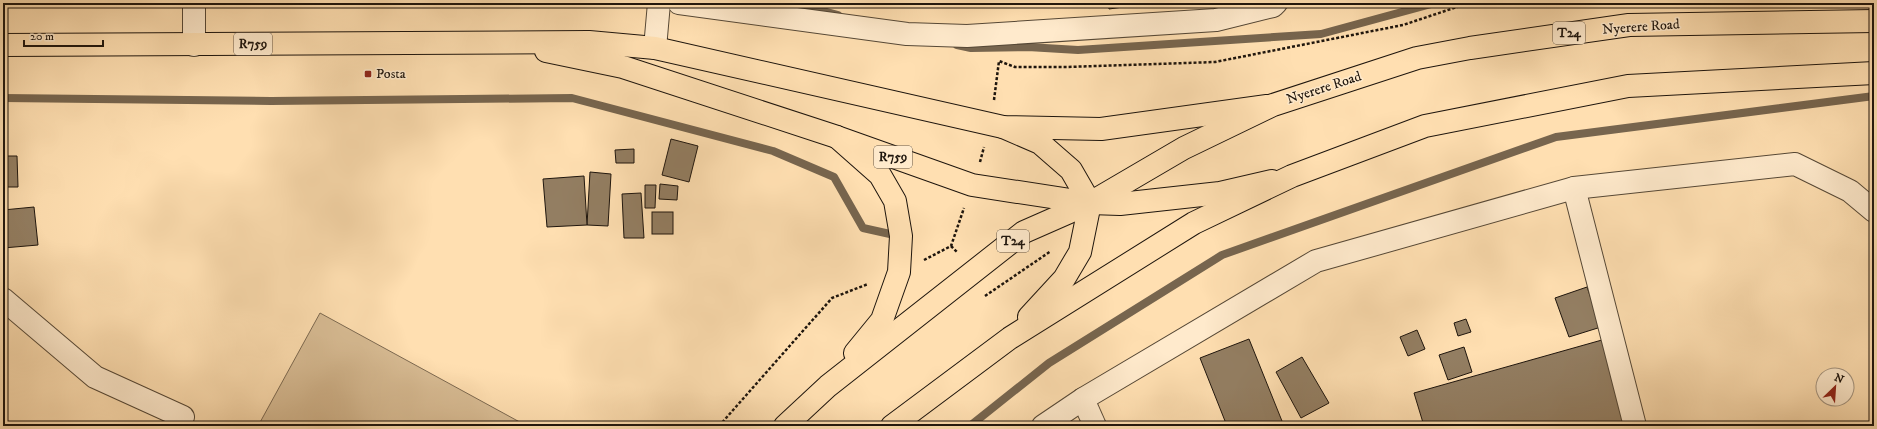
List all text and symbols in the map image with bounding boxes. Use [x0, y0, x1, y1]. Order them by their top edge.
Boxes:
street label: Nyerere Road [1602, 15, 1680, 39]
scale bar [24, 22, 103, 48]
road number: T24 [1553, 22, 1585, 44]
text: 20 m [30, 29, 54, 44]
road number: R759 [234, 33, 272, 55]
place label: Posta [376, 65, 406, 83]
street label: Nyerere Road [1284, 67, 1364, 109]
marker: Posta [363, 69, 373, 79]
road number: R759 [874, 146, 912, 168]
road number: T24 [997, 230, 1029, 252]
north arrow [1815, 367, 1855, 407]
text: N [1832, 371, 1846, 387]

